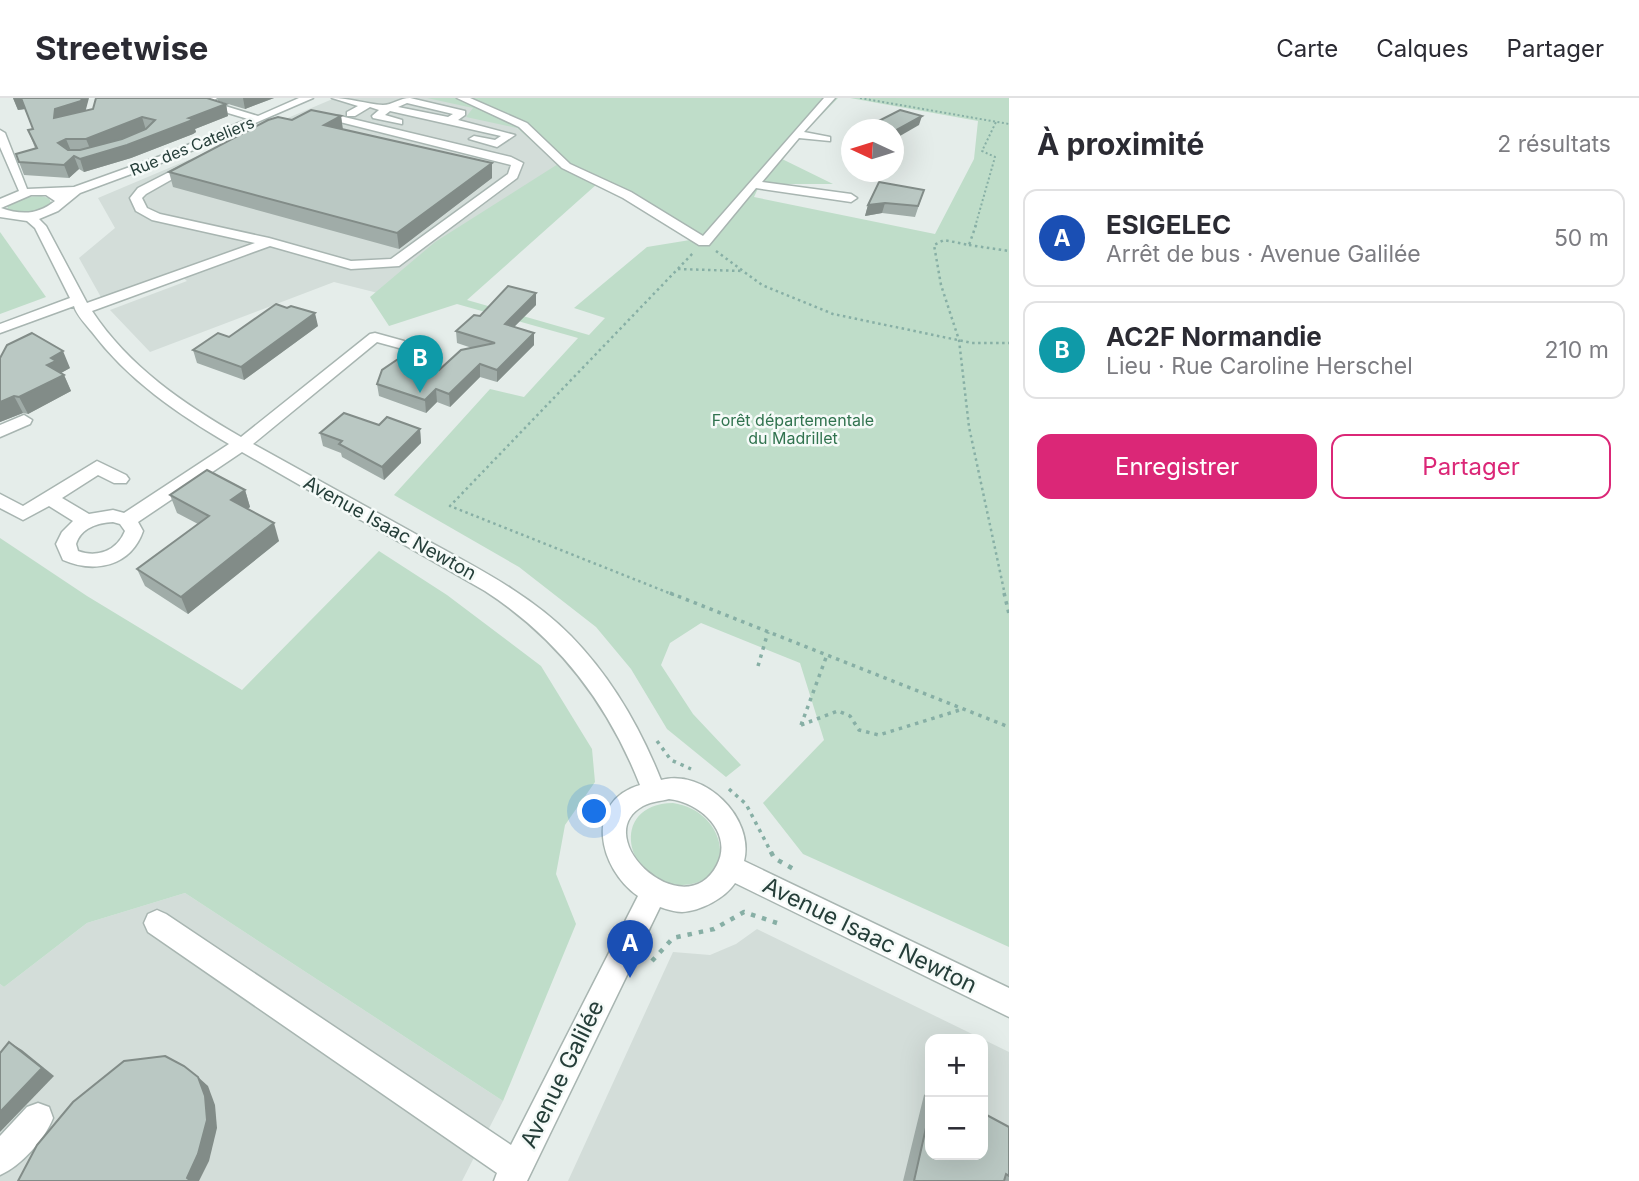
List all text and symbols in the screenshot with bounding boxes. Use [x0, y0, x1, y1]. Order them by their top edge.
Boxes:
text: Streetwise [35, 28, 209, 68]
text: Carte [1276, 34, 1338, 63]
text: Calques [1376, 34, 1469, 63]
text: Partager [1507, 34, 1604, 63]
street label: Rue des Cateliers [127, 112, 257, 180]
north arrow [841, 119, 904, 182]
text: À proximité [1037, 126, 1204, 162]
text: 2 résultats [1497, 130, 1611, 158]
text: ESIGELEC [1106, 209, 1231, 240]
text: A [1053, 224, 1071, 252]
text: 50 m [1554, 224, 1609, 252]
text: Arrêt de bus · Avenue Galilée [1106, 240, 1421, 268]
text: AC2F Normandie [1106, 321, 1322, 352]
pin: B [397, 335, 443, 393]
text: B [1054, 336, 1070, 364]
text: 210 m [1544, 336, 1609, 364]
text: Lieu · Rue Caroline Herschel [1106, 352, 1413, 380]
park label: Forêt départementale du Madrillet [712, 410, 874, 448]
button: Enregistrer [1037, 434, 1317, 499]
button: Partager [1331, 434, 1611, 499]
street label: Avenue Isaac Newton [300, 471, 480, 585]
your location [577, 794, 611, 828]
street label: Avenue Isaac Newton [758, 871, 982, 999]
pin: A [607, 920, 653, 978]
street label: Avenue Galilée [514, 996, 610, 1152]
map controls [925, 1034, 988, 1160]
button: + [925, 1034, 988, 1097]
button: − [925, 1097, 988, 1160]

